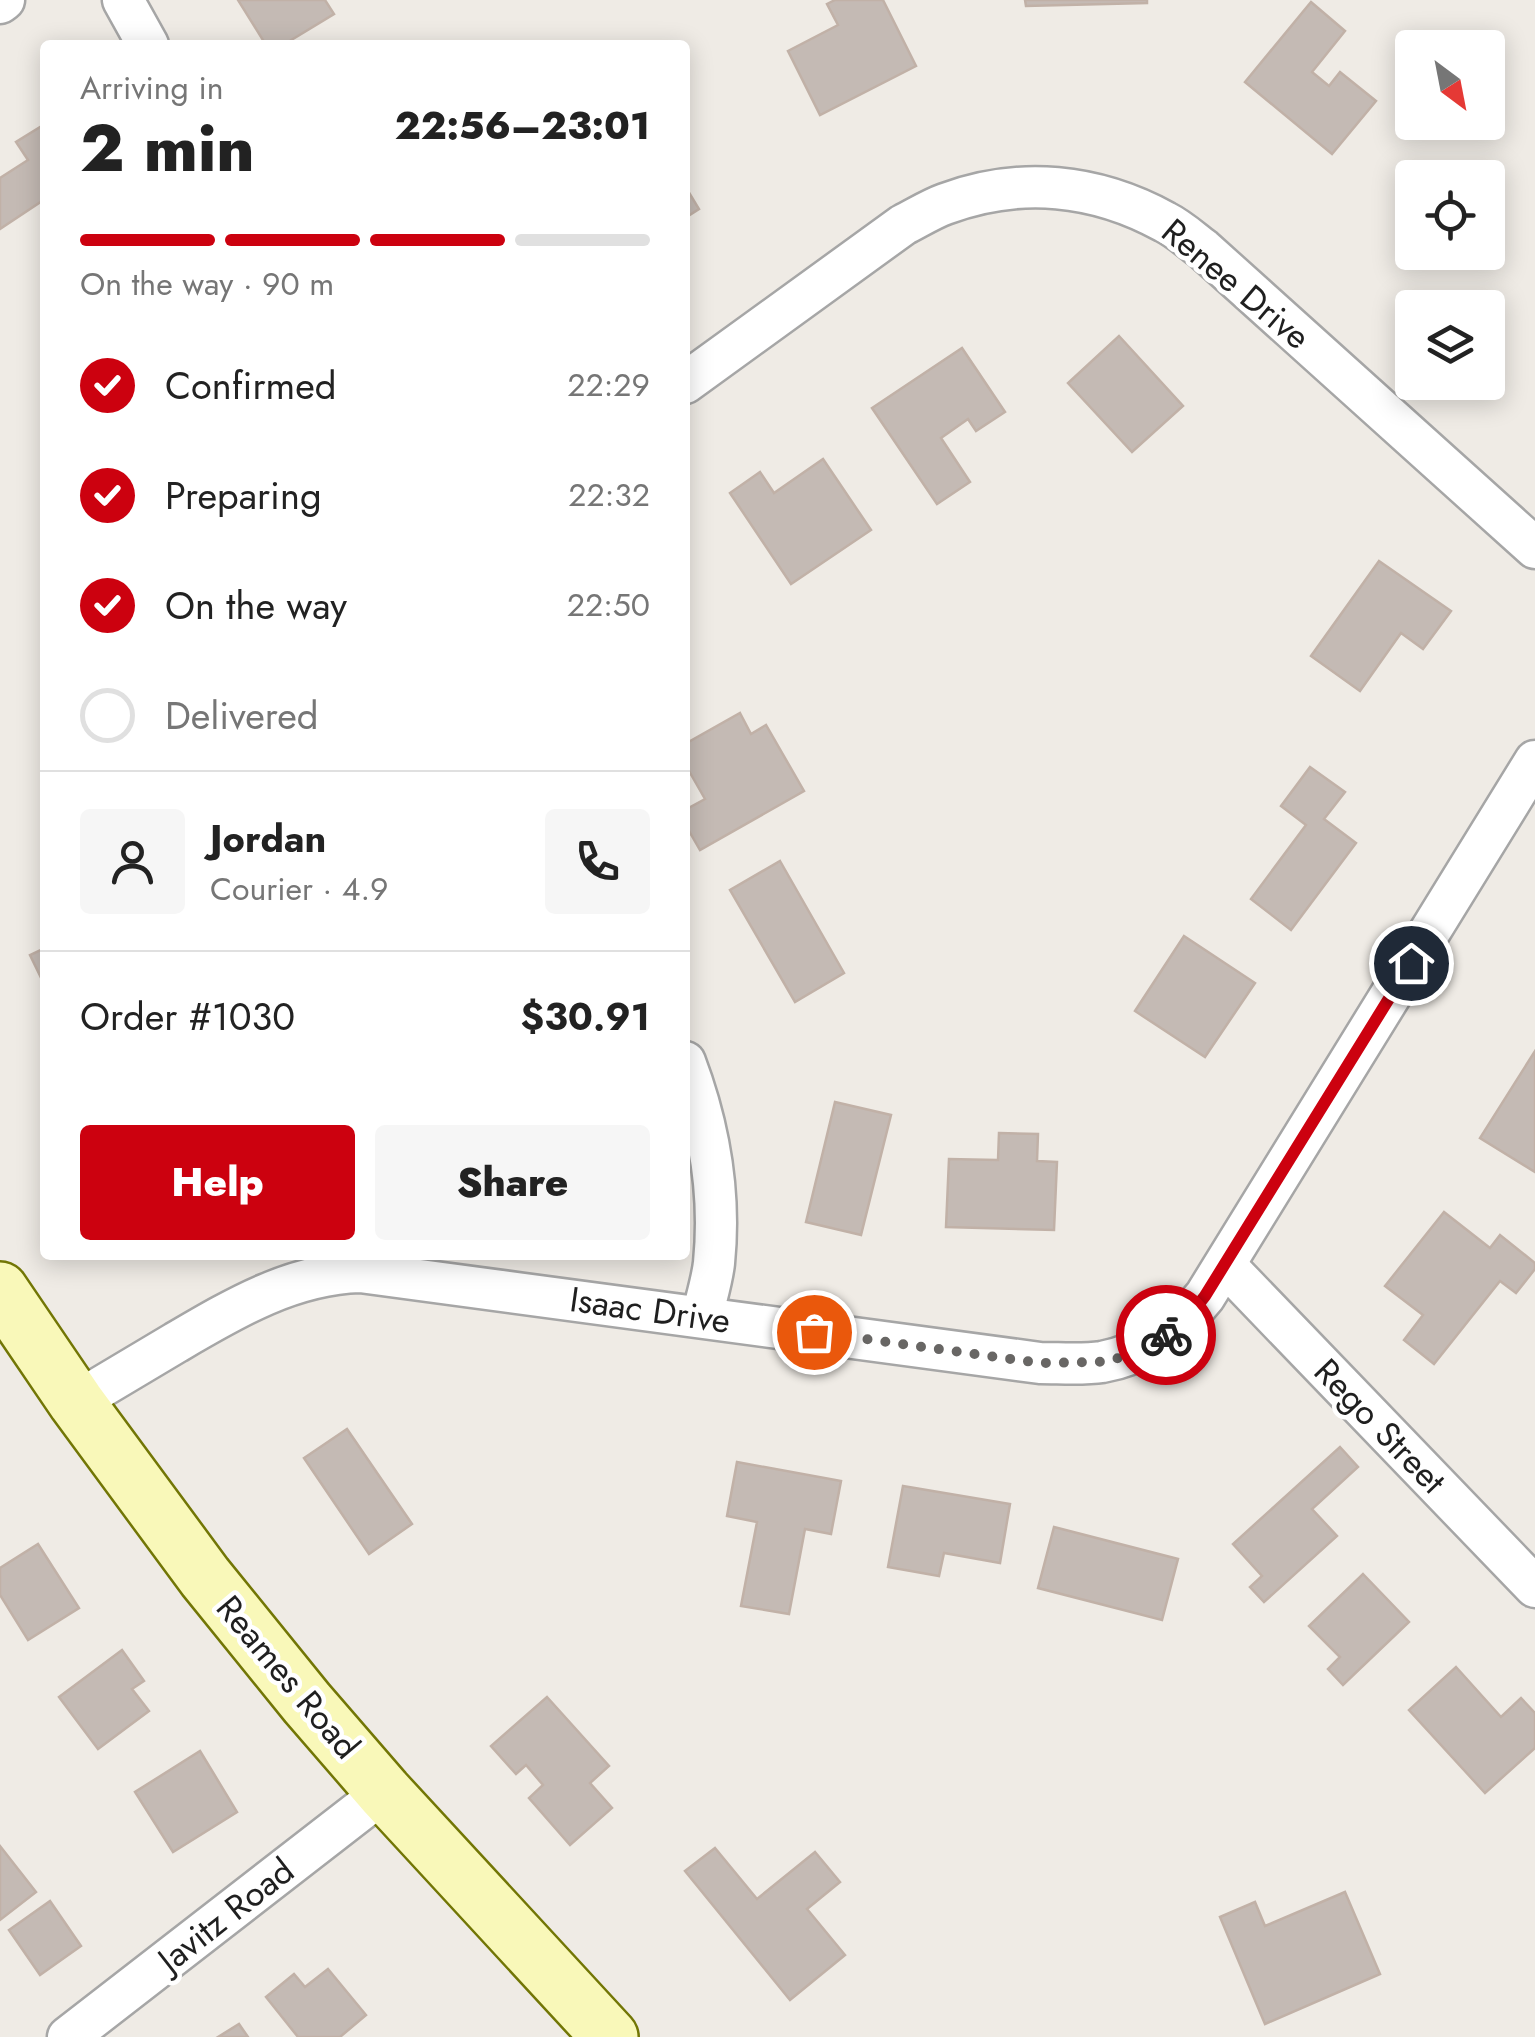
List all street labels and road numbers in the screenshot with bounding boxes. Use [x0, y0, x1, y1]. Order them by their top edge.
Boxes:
street label: Renee Drive [1151, 207, 1321, 361]
street label: Isaac Drive [567, 1274, 733, 1346]
street label: Rego Street [1303, 1347, 1458, 1505]
street label: Reames Road [205, 1584, 371, 1770]
street label: Javitz Road [144, 1846, 304, 1986]

